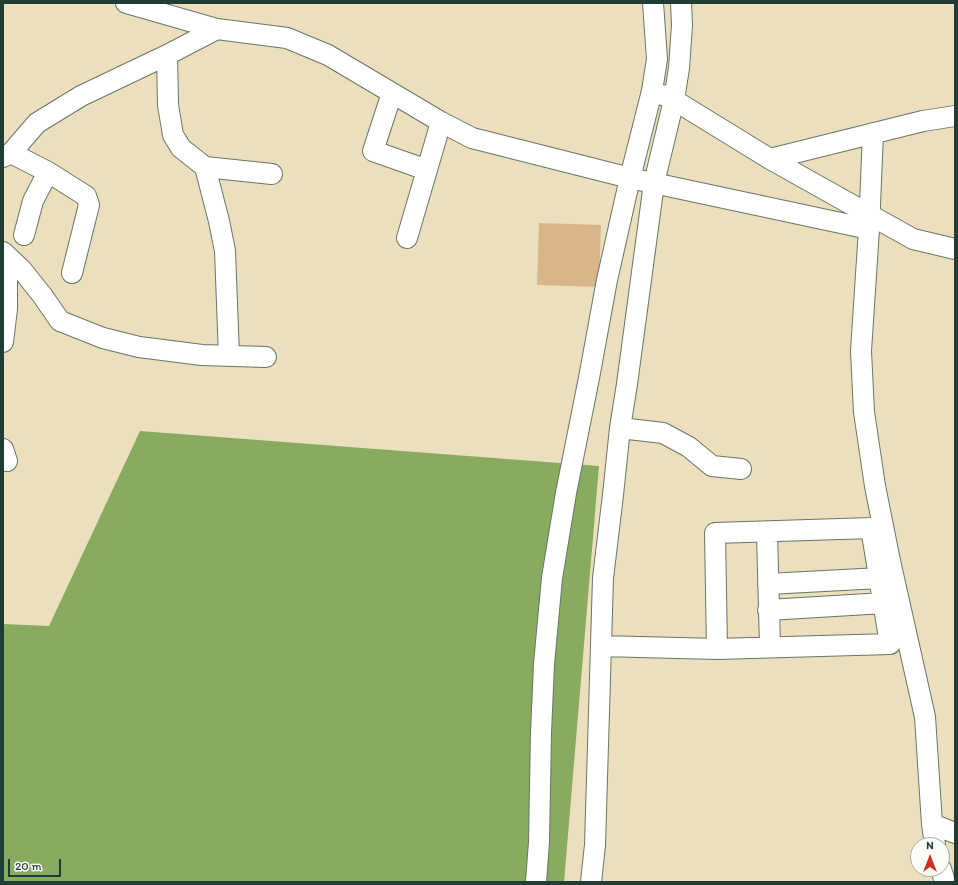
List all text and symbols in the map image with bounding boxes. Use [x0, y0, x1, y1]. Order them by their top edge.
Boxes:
north arrow [910, 837, 950, 877]
text: N [926, 839, 934, 852]
scale bar [10, 851, 63, 877]
text: 20 m [15, 859, 42, 873]

